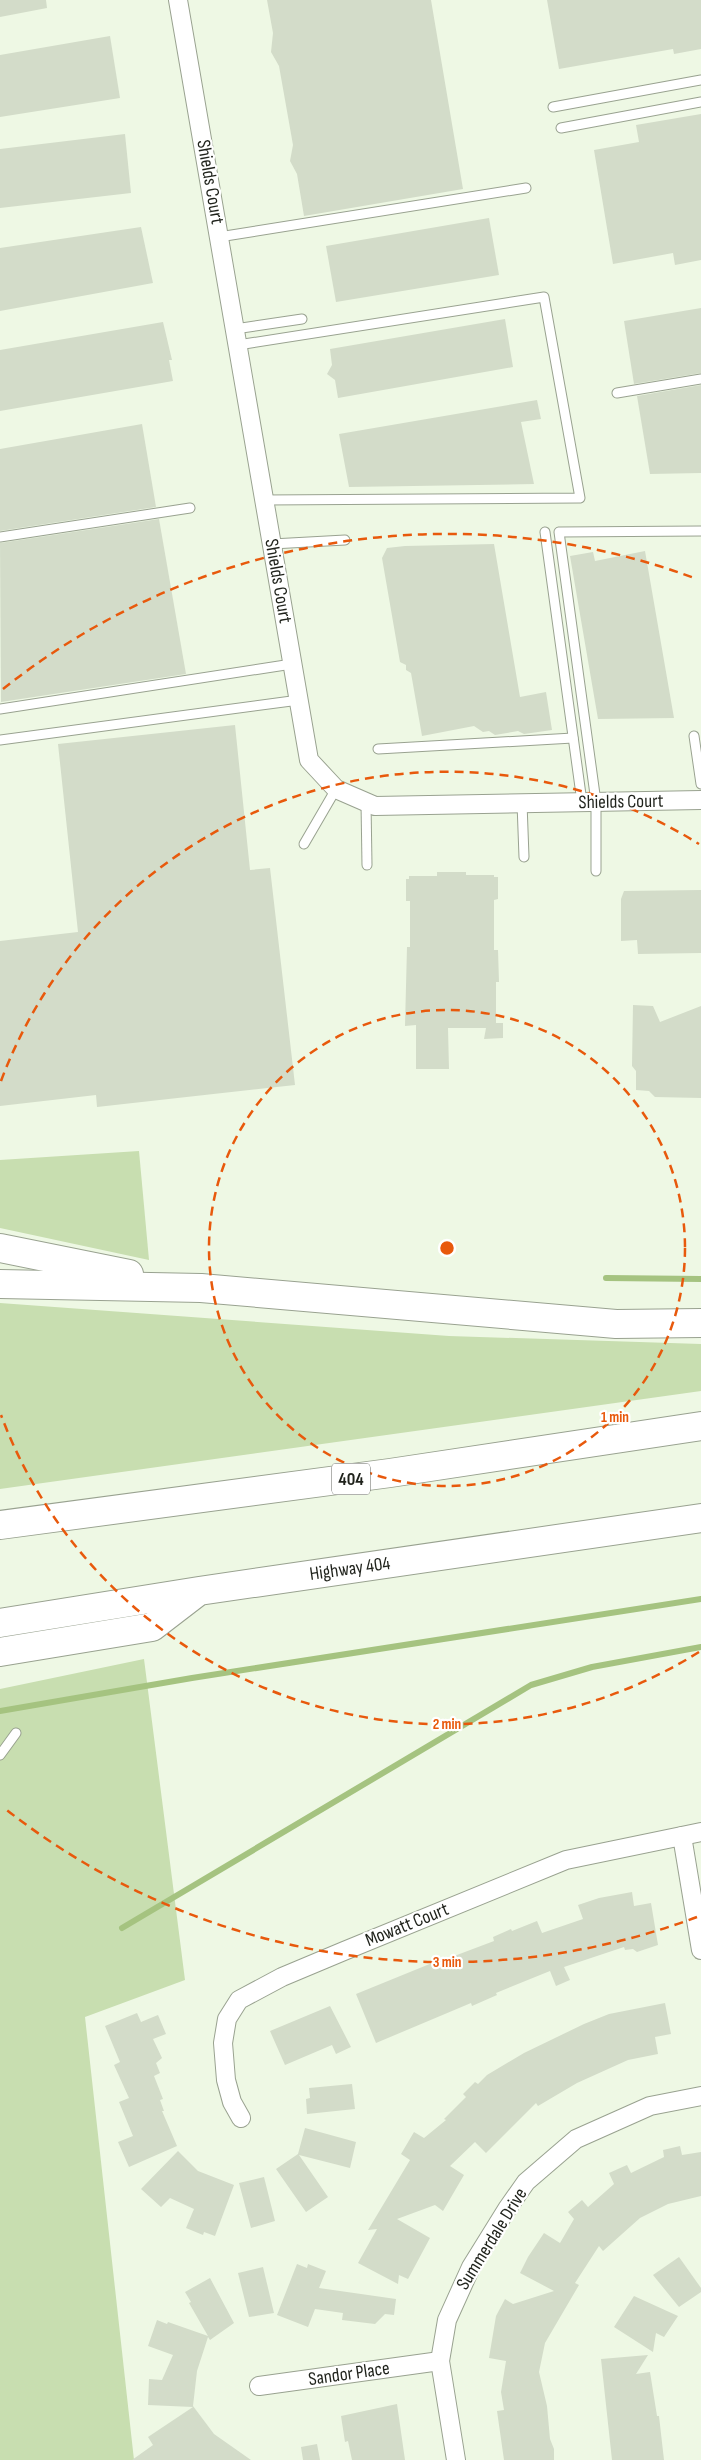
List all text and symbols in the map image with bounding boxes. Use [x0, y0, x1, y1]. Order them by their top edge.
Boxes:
street label: Shields Court [191, 138, 229, 226]
street label: Shields Court [259, 537, 297, 625]
street label: Shields Court [578, 790, 664, 814]
centre of rings [438, 1239, 456, 1257]
text: 1 min [601, 1408, 629, 1427]
road number: 404 [332, 1464, 370, 1495]
street label: Highway 404 [308, 1552, 392, 1586]
text: 2 min [433, 1715, 461, 1734]
street label: Mowatt Court [362, 1898, 452, 1952]
text: 3 min [433, 1953, 461, 1972]
street label: Summerdale Drive [452, 2184, 532, 2294]
street label: Sandor Place [307, 2357, 391, 2391]

